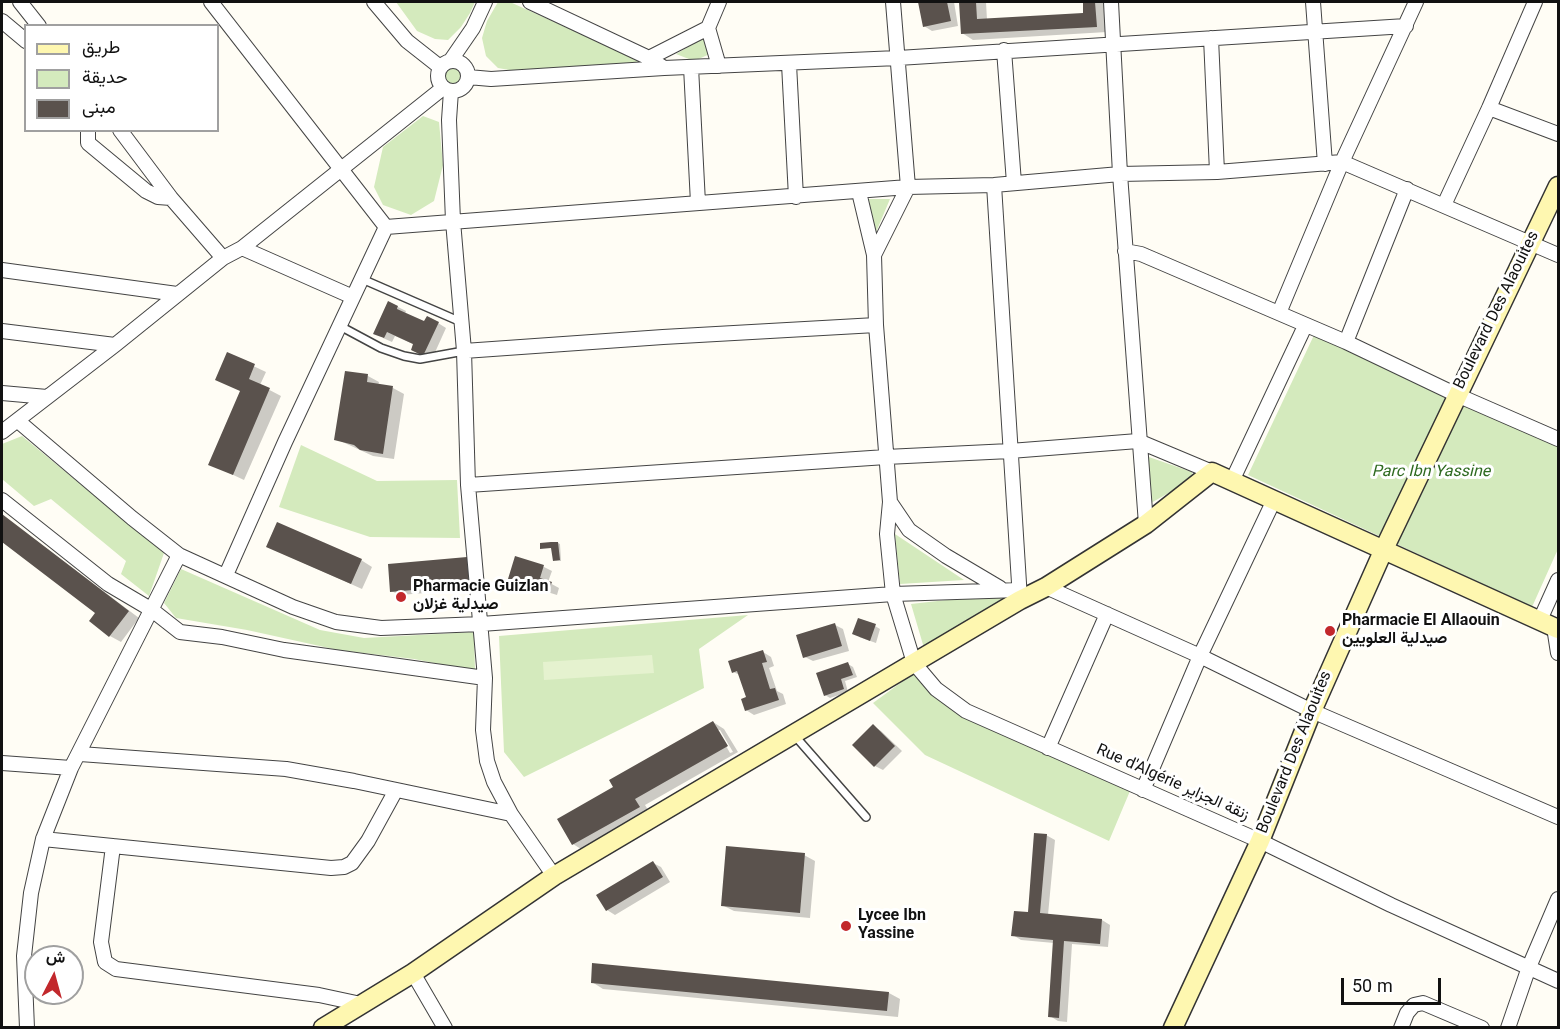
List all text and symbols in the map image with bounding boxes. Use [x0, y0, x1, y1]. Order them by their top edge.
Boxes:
legend [24, 24, 219, 132]
text: طريق [82, 35, 120, 63]
text: حديقة [82, 65, 128, 93]
text: مبنى [82, 95, 116, 123]
street label: Boulevard Des Alaouites [1451, 229, 1545, 393]
park label: Parc Ibn Yassine [1372, 463, 1490, 483]
place label: Pharmacie Guizlan صيدلية غزلان [413, 578, 548, 616]
marker: Pharmacie Guizlan صيدلية غزلان [394, 590, 408, 604]
place label: Pharmacie El Allaouin صيدلية العلويين [1342, 612, 1500, 650]
marker: Pharmacie El Allaouin صيدلية العلويين [1323, 624, 1337, 638]
street label: Boulevard Des Alaouites [1255, 669, 1337, 837]
street label: Rue d'Algérie زنقة الجزاير [1093, 742, 1251, 826]
place label: Lycee Ibn Yassine [858, 907, 926, 945]
marker: Lycee Ibn Yassine [839, 919, 853, 933]
north arrow [24, 945, 84, 1005]
text: ش [45, 945, 67, 972]
scale bar [1344, 966, 1444, 1004]
text: 50 m [1352, 974, 1393, 1002]

